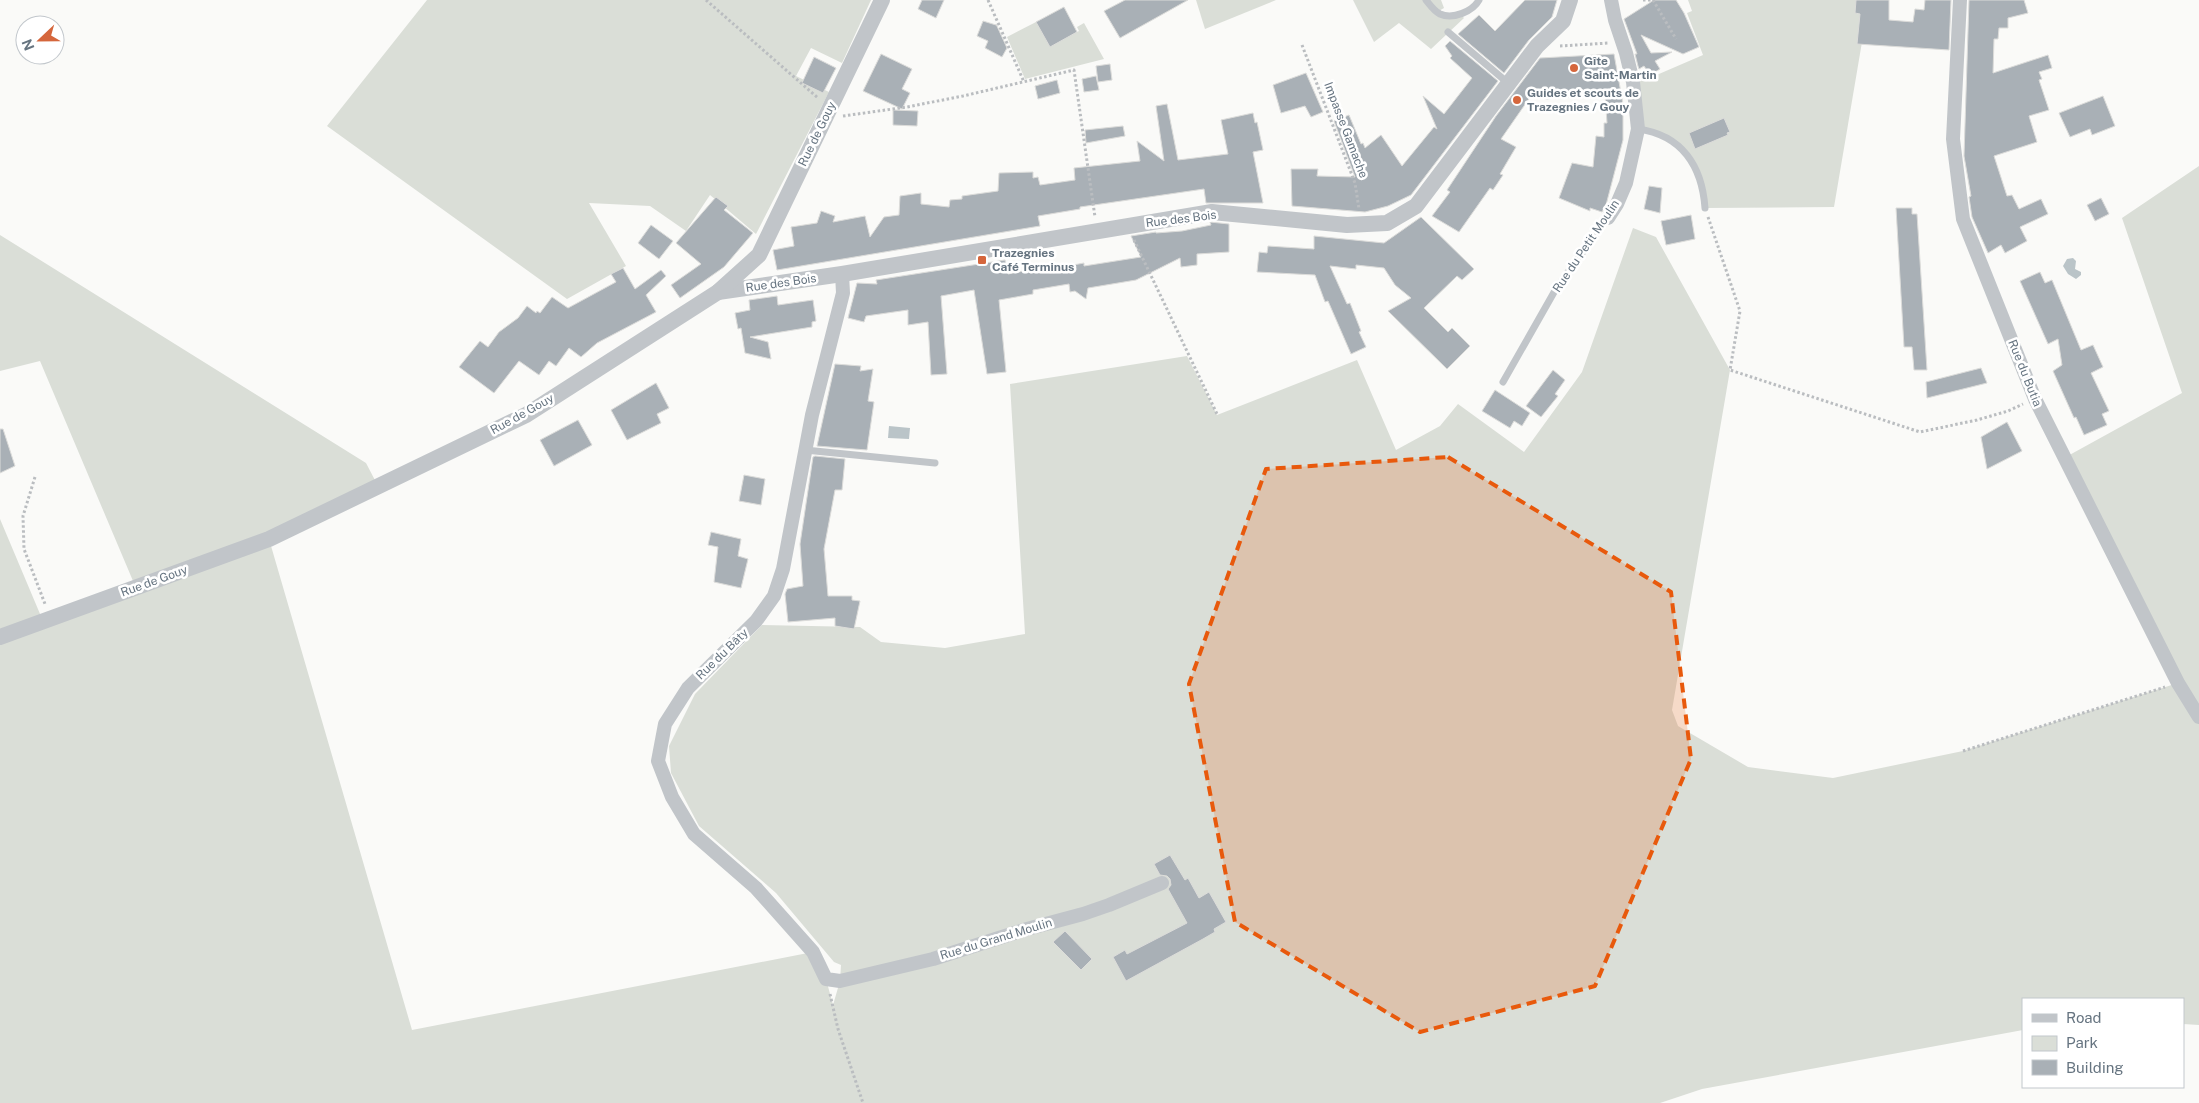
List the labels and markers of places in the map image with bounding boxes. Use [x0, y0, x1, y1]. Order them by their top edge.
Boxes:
place label: Gîte Saint-Martin [1584, 54, 1657, 82]
marker: Gîte Saint-Martin [1568, 62, 1580, 74]
place label: Guides et scouts de Trazegnies / Gouy [1527, 86, 1639, 114]
marker: Guides et scouts de Trazegnies / Gouy [1511, 94, 1523, 106]
place label: Trazegnies Café Terminus [992, 246, 1074, 274]
marker: Trazegnies Café Terminus [976, 254, 988, 266]

